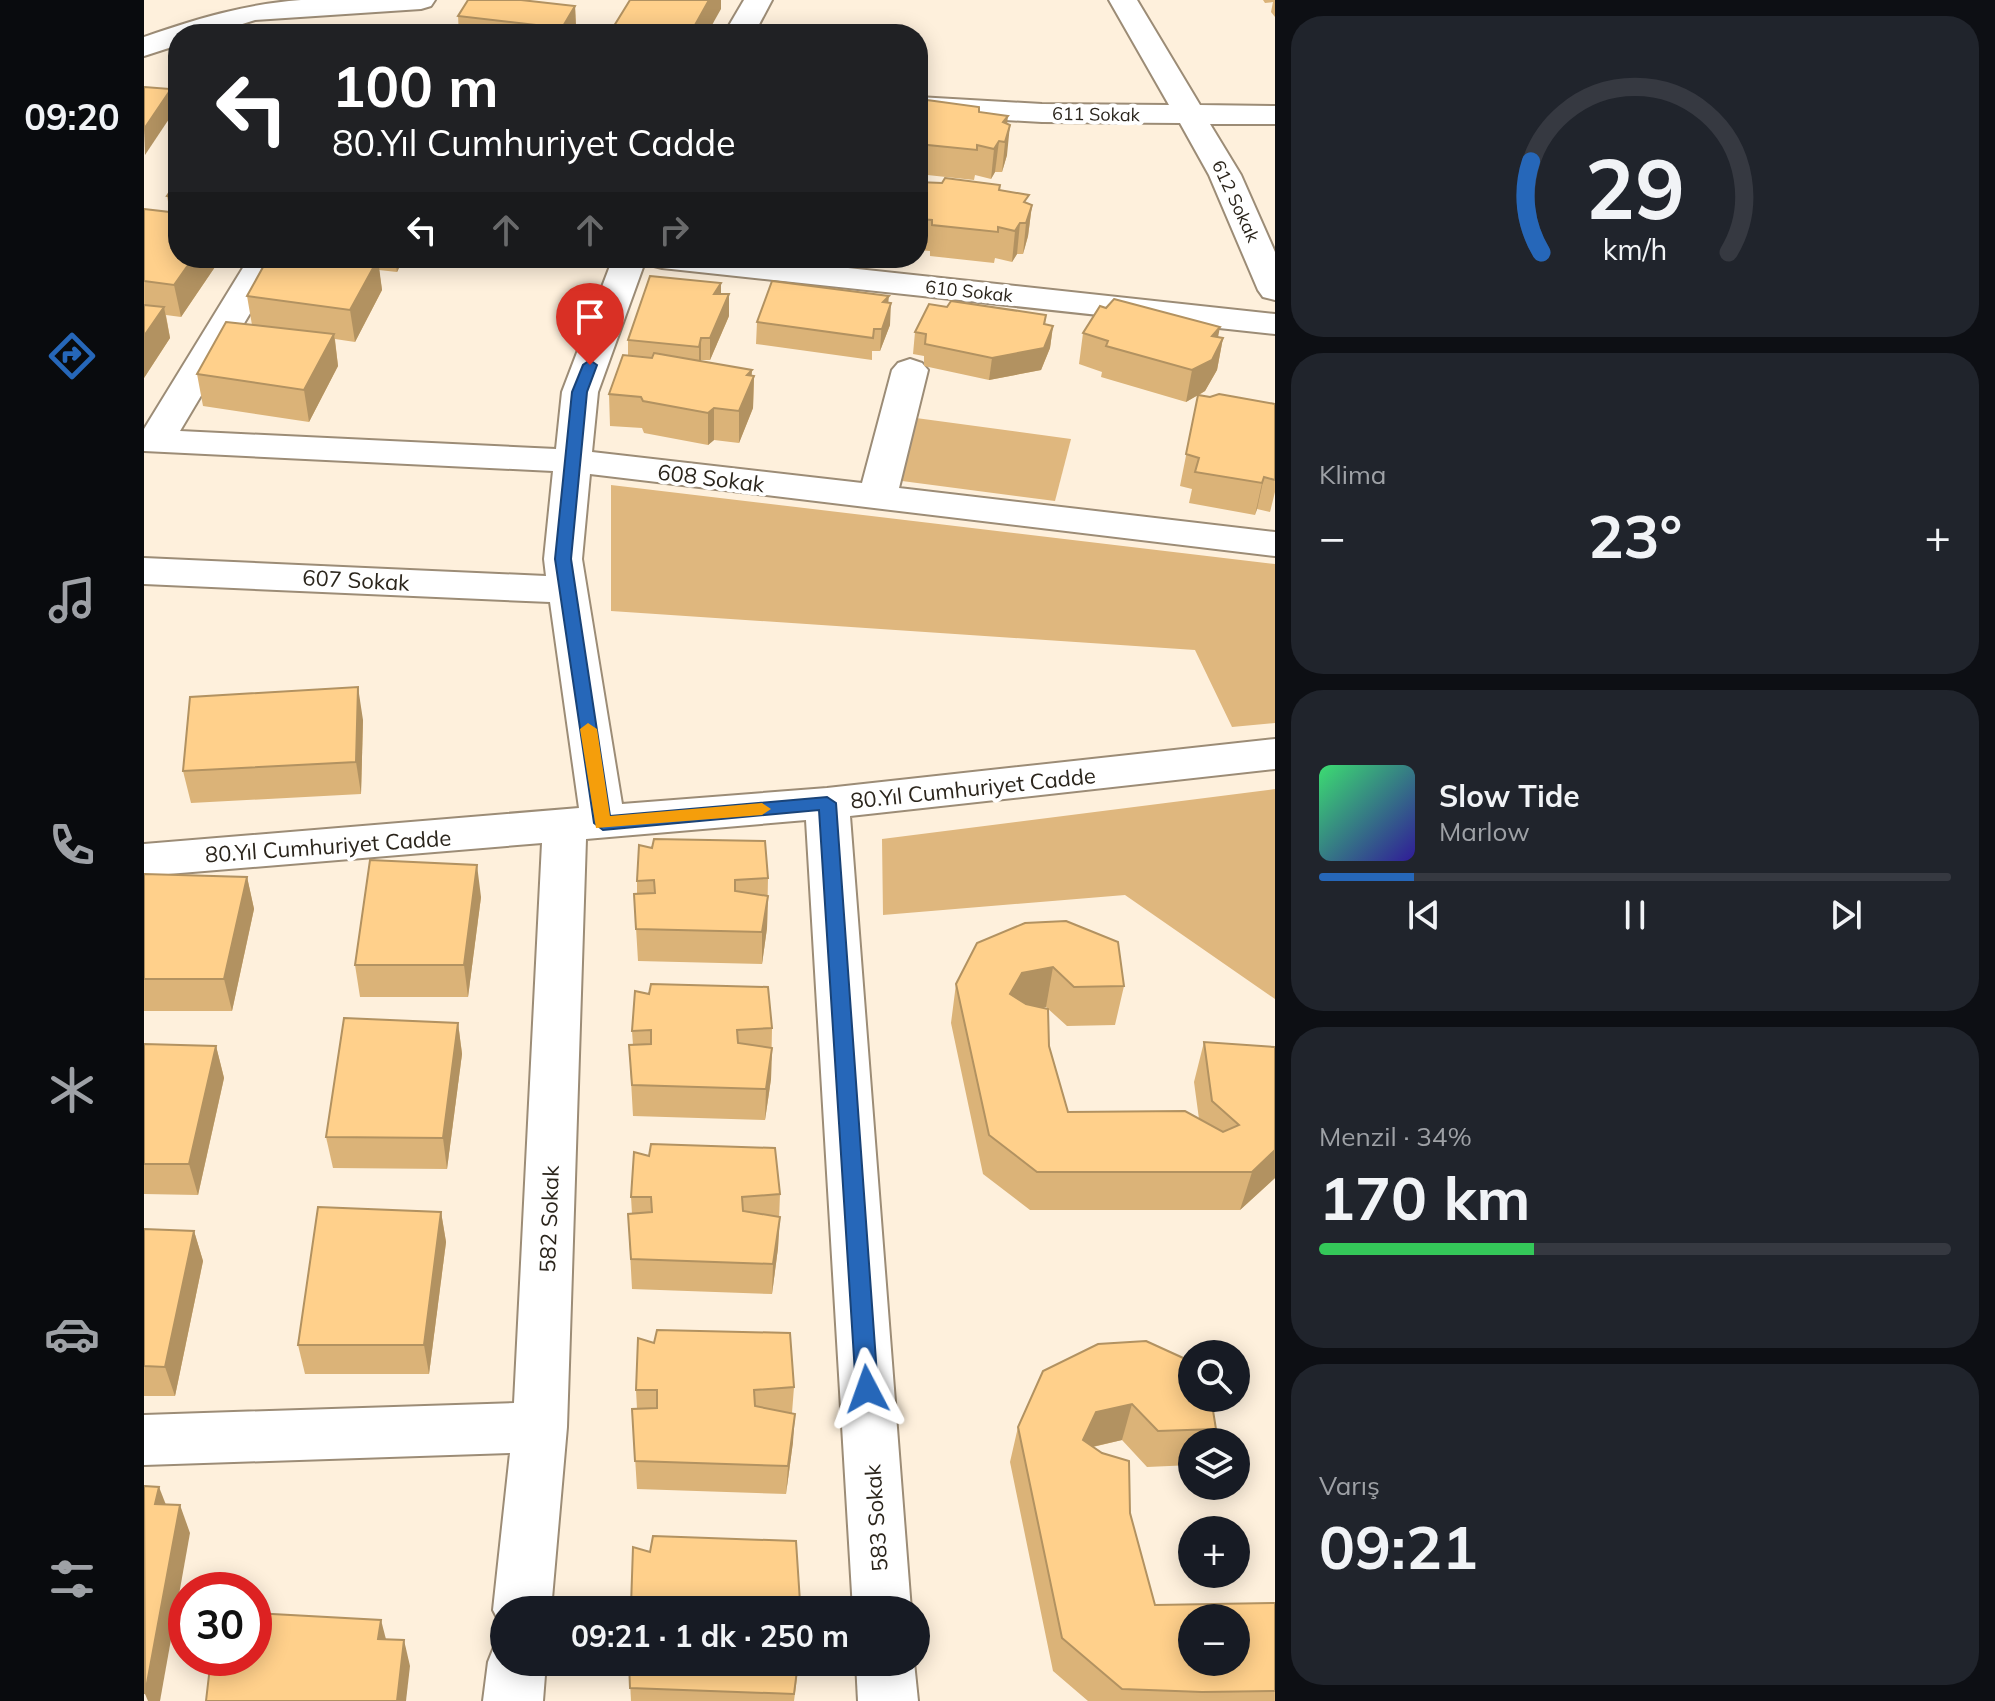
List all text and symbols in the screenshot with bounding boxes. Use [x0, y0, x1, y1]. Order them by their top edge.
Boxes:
text: 100 m [332, 51, 499, 121]
icon: left [200, 56, 304, 160]
text: 09:20 [24, 94, 120, 139]
street label: 611 Sokak [1052, 102, 1141, 126]
text: 80.Yıl Cumhuriyet Cadde [332, 120, 736, 165]
text: 29 [1585, 134, 1685, 239]
street label: 612 Sokak [1207, 156, 1265, 246]
icon: left [400, 208, 444, 252]
icon: ahead [484, 208, 528, 252]
icon: ahead [568, 208, 612, 252]
icon: right [652, 208, 696, 252]
text: km/h [1603, 231, 1667, 267]
street label: 610 Sokak [924, 275, 1015, 307]
pin [556, 283, 624, 365]
icon: arrive [568, 295, 612, 339]
icon: directions [44, 328, 100, 384]
street label: 608 Sokak [656, 458, 767, 499]
text: Klima [1319, 458, 1386, 491]
text: 23° [1588, 498, 1682, 573]
text: − [1319, 509, 1345, 564]
text: + [1925, 509, 1951, 564]
street label: 607 Sokak [302, 563, 411, 597]
icon: music [44, 572, 100, 628]
street label: 80.Yıl Cumhuriyet Cadde [849, 761, 1097, 815]
text: Slow Tide [1439, 777, 1580, 815]
text: Marlow [1439, 815, 1530, 848]
icon: phone [44, 817, 100, 873]
street label: 80.Yıl Cumhuriyet Cadde [204, 823, 452, 869]
icon: previous [1402, 893, 1446, 937]
icon: pause [1613, 893, 1657, 937]
icon: next [1824, 893, 1868, 937]
icon: climate [44, 1062, 100, 1118]
text: Menzil · 34% [1319, 1120, 1472, 1153]
text: 170 km [1319, 1160, 1531, 1235]
street label: 582 Sokak [533, 1164, 565, 1273]
icon: car [44, 1306, 100, 1362]
map controls [1178, 1340, 1250, 1676]
button: search [1178, 1340, 1250, 1412]
position arrow [825, 1347, 909, 1431]
button: layers [1178, 1428, 1250, 1500]
street label: 583 Sokak [858, 1463, 894, 1573]
text: Varış [1319, 1469, 1380, 1502]
text: 09:21 [1319, 1509, 1478, 1584]
button: + [1178, 1516, 1250, 1588]
icon: filters [44, 1551, 100, 1607]
speed limit sign: 30 [168, 1572, 272, 1676]
button: − [1178, 1604, 1250, 1676]
text: 09:21 · 1 dk · 250 m [571, 1617, 849, 1655]

